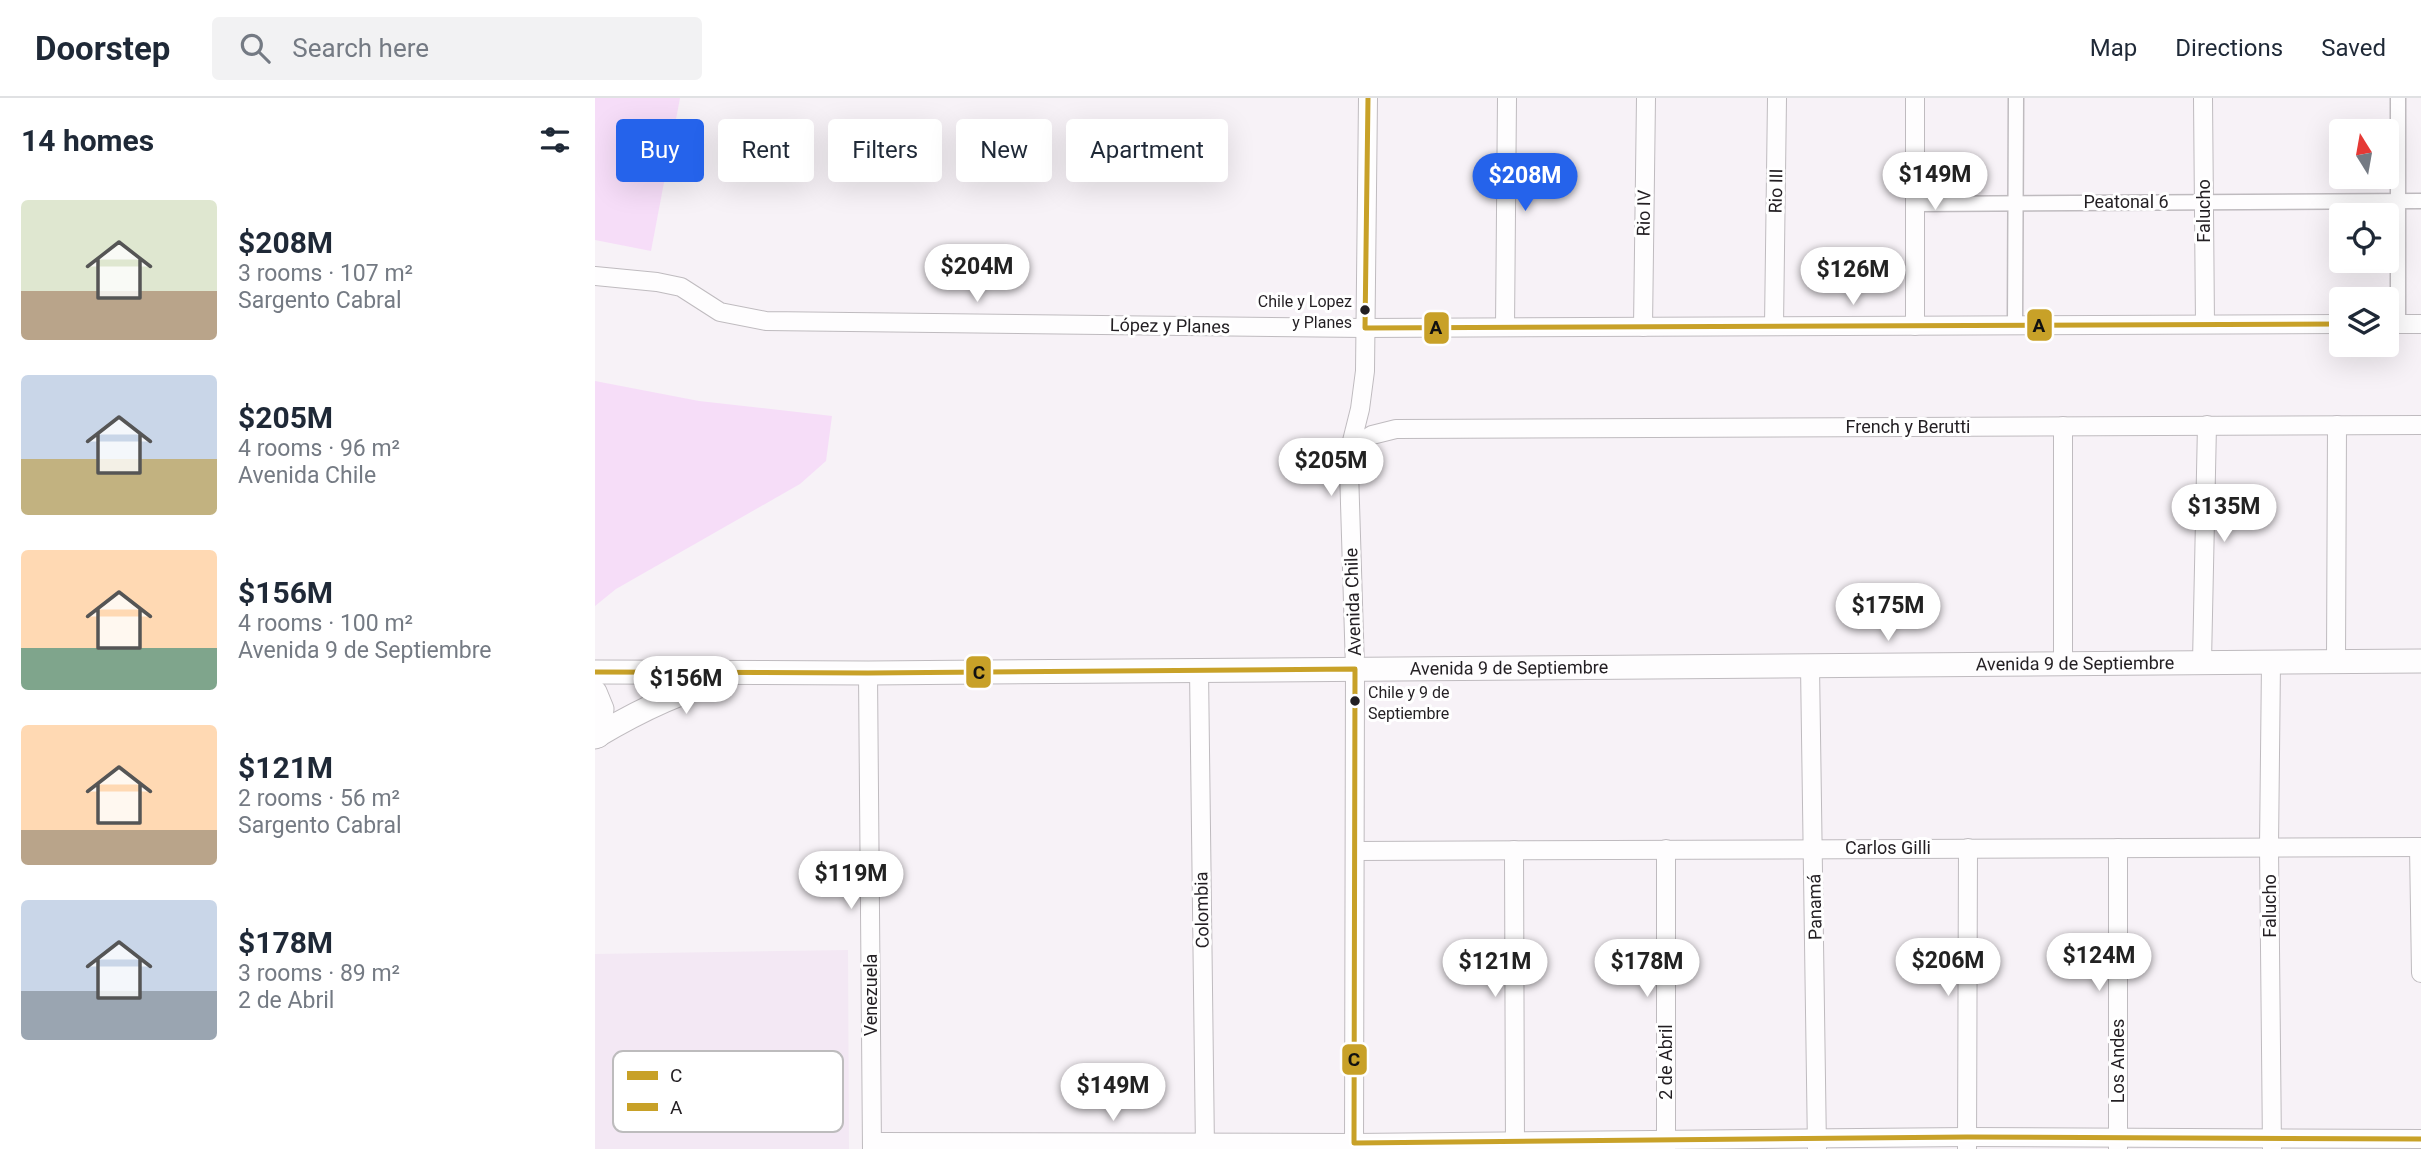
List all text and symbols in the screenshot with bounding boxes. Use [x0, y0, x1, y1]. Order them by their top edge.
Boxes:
search box [212, 17, 702, 80]
text: Doorstep [35, 29, 170, 68]
icon: search [236, 29, 274, 67]
text: Search here [292, 33, 429, 63]
text: Map [2090, 34, 2137, 62]
text: Directions [2175, 34, 2283, 62]
text: Saved [2321, 34, 2386, 62]
chip: Buy [616, 119, 704, 182]
chip: Rent [718, 119, 814, 182]
chip: Filters [828, 119, 942, 182]
chip: New [956, 119, 1052, 182]
chip: Apartment [1066, 119, 1228, 182]
north arrow [2329, 119, 2399, 189]
map controls [2329, 119, 2399, 357]
icon: filters [536, 121, 574, 159]
text: 14 homes [21, 123, 154, 158]
pin: $149M [1886, 152, 1984, 212]
pin: $208M [1476, 153, 1574, 213]
text: $149M [1899, 161, 1971, 188]
text: $208M [1489, 162, 1561, 189]
street label: Rio III [1765, 168, 1786, 214]
street label: Falucho [2193, 179, 2214, 243]
street label: Rio IV [1633, 189, 1654, 236]
street label: Peatonal 6 [2083, 191, 2169, 212]
button: locate [2329, 203, 2399, 273]
text: $208M [238, 225, 333, 260]
icon: home [77, 228, 161, 312]
pin: $204M [928, 244, 1026, 304]
pin: $126M [1804, 248, 1902, 307]
text: $204M [941, 253, 1013, 280]
text: $126M [1817, 256, 1889, 283]
text: 3 rooms · 107 m² [238, 260, 413, 287]
text: Sargento Cabral [238, 287, 402, 314]
button: layers [2329, 287, 2399, 357]
place label: Chile y Lopez y Planes [1258, 292, 1352, 332]
marker: Chile y Lopez y Planes [1358, 303, 1372, 317]
line badge: A [2026, 308, 2053, 342]
line badge: A [1423, 311, 1450, 345]
street label: López y Planes [1110, 314, 1230, 337]
text: A [2033, 314, 2046, 337]
text: A [1430, 316, 1443, 339]
text: $205M [238, 400, 333, 435]
icon: home [77, 403, 161, 487]
street label: French y Berutti [1846, 416, 1970, 437]
text: 4 rooms · 96 m² [238, 435, 400, 462]
pin: $205M [1282, 438, 1380, 498]
text: $205M [1295, 447, 1367, 474]
text: Avenida Chile [238, 462, 376, 489]
pin: $135M [2175, 484, 2273, 544]
text: $135M [2188, 493, 2260, 520]
street label: Avenida Chile [1340, 548, 1365, 656]
text: $156M [238, 575, 333, 610]
icon: home [77, 578, 161, 662]
pin: $175M [1839, 584, 1937, 643]
text: $175M [1852, 592, 1924, 619]
text: 4 rooms · 100 m² [238, 610, 413, 637]
text: Avenida 9 de Septiembre [238, 637, 492, 664]
street label: Avenida 9 de Septiembre [1976, 652, 2174, 674]
line badge: C [965, 655, 992, 689]
pin: $156M [637, 656, 735, 716]
street label: Avenida 9 de Septiembre [1410, 656, 1608, 679]
text: C [973, 661, 985, 684]
text: $156M [650, 665, 722, 692]
place label: Chile y 9 de Septiembre [1368, 683, 1449, 723]
marker: Chile y 9 de Septiembre [1348, 694, 1362, 708]
text: $121M [238, 750, 333, 785]
icon: home [77, 753, 161, 837]
text: 2 rooms · 56 m² [238, 785, 400, 812]
text: Sargento Cabral [238, 812, 402, 839]
street label: Carlos Gilli [1845, 837, 1931, 858]
pin: $119M [802, 852, 900, 911]
text: $119M [815, 860, 887, 887]
street label: Colombia [1190, 871, 1213, 949]
street label: Panamá [1803, 874, 1826, 940]
street label: Falucho [2259, 874, 2280, 938]
text: $178M [238, 925, 333, 960]
icon: home [77, 928, 161, 1012]
pin: $124M [2050, 934, 2148, 993]
pin: $206M [1899, 939, 1997, 998]
pin: $121M [1446, 940, 1544, 999]
pin: $178M [1598, 940, 1696, 999]
text: $124M [2063, 942, 2135, 969]
text: $206M [1912, 947, 1984, 974]
text: $121M [1459, 948, 1531, 975]
text: $178M [1611, 948, 1683, 975]
street label: Venezuela [860, 954, 881, 1036]
text: 3 rooms · 89 m² [238, 960, 400, 987]
text: 2 de Abril [238, 987, 334, 1014]
street label: Los Andes [2107, 1019, 2128, 1103]
street label: 2 de Abril [1655, 1024, 1676, 1100]
line badge: C [1341, 1043, 1368, 1076]
text: C [1348, 1048, 1360, 1071]
legend [613, 1051, 843, 1132]
pin: $149M [1064, 1063, 1162, 1123]
text: C [670, 1064, 682, 1087]
text: $149M [1077, 1072, 1149, 1099]
text: A [670, 1096, 683, 1119]

